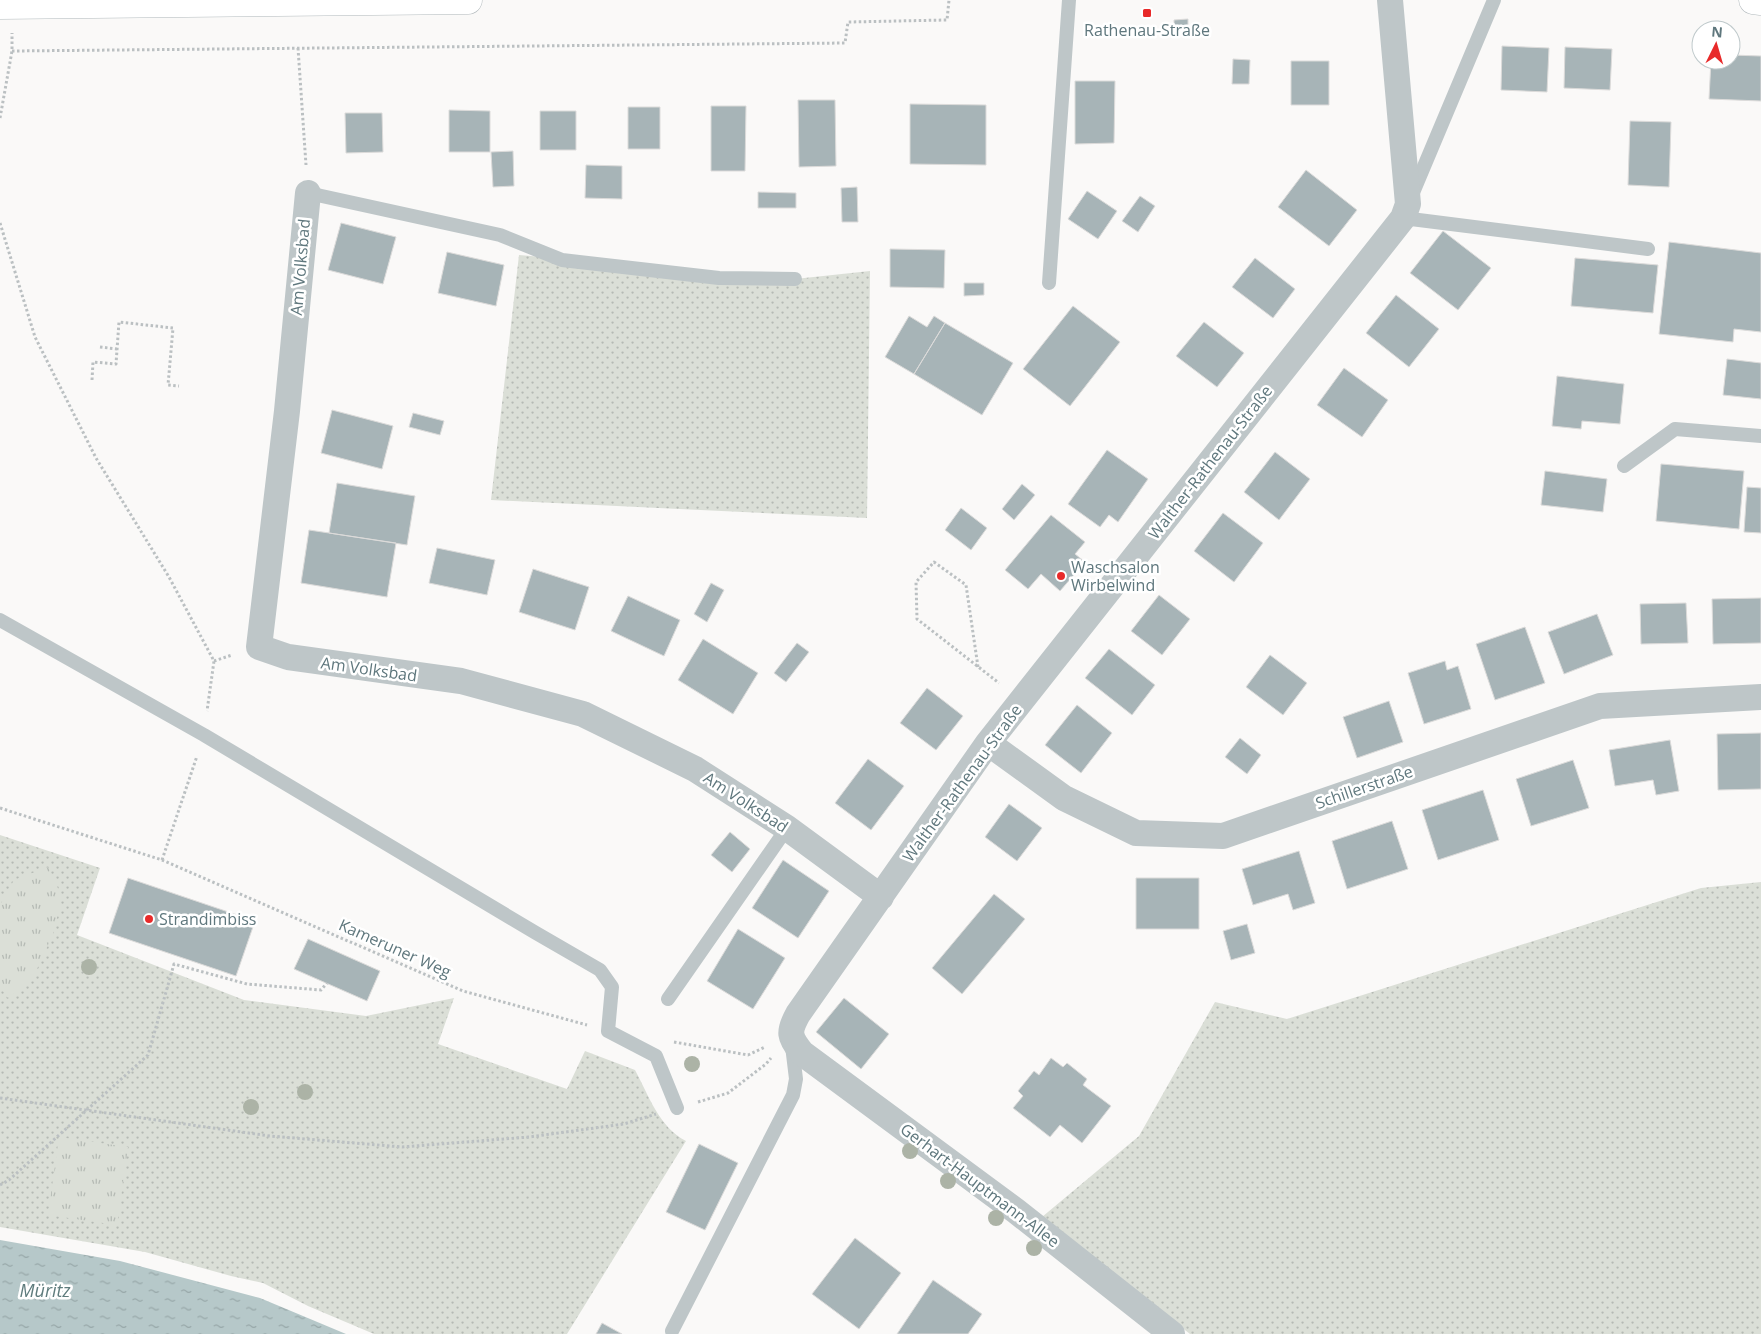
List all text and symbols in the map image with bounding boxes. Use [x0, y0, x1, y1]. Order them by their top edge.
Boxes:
marker: Rathenau-Straße [1141, 7, 1153, 19]
place label: Rathenau-Straße [1084, 19, 1210, 41]
north arrow [1691, 20, 1741, 70]
text: N [1711, 22, 1724, 42]
street label: Am Volksbad [285, 218, 315, 316]
street label: Walther-Rathenau-Straße [1143, 380, 1277, 544]
place label: Waschsalon Wirbelwind [1071, 556, 1160, 596]
marker: Waschsalon Wirbelwind [1055, 570, 1067, 582]
street label: Am Volksbad [320, 651, 418, 687]
street label: Walther-Rathenau-Straße [897, 700, 1027, 866]
street label: Schillerstraße [1312, 760, 1416, 814]
street label: Am Volksbad [699, 766, 793, 838]
place label: Strandimbiss [159, 908, 256, 930]
marker: Strandimbiss [143, 913, 155, 925]
street label: Kameruner Weg [335, 913, 455, 983]
street label: Gerhart-Hauptmann-Allee [896, 1118, 1064, 1252]
water label: Müritz [19, 1278, 71, 1302]

